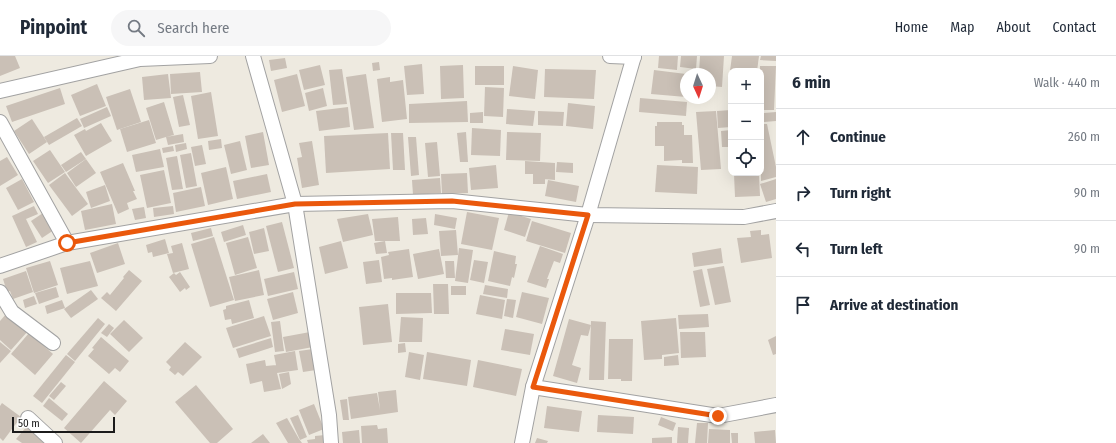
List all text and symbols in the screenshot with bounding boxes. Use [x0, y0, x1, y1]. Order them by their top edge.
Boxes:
search box [111, 10, 391, 46]
text: Pinpoint [20, 16, 87, 39]
icon: search [125, 17, 147, 39]
text: Search here [157, 19, 230, 37]
text: Home [895, 19, 928, 36]
text: Map [950, 19, 974, 36]
text: About [996, 19, 1031, 36]
text: Contact [1053, 19, 1096, 36]
north arrow [680, 68, 716, 104]
map controls [728, 68, 764, 176]
button: + [728, 68, 764, 104]
text: 6 min [792, 72, 831, 93]
text: Walk · 440 m [1034, 75, 1100, 90]
button: − [728, 104, 764, 140]
icon: ahead [792, 126, 814, 148]
text: Continue [830, 128, 886, 146]
text: 260 m [1068, 129, 1100, 144]
button: locate [728, 140, 764, 176]
icon: right [792, 182, 814, 204]
text: Turn right [830, 184, 891, 202]
text: 90 m [1074, 185, 1100, 200]
route start [58, 234, 76, 252]
icon: left [792, 238, 814, 260]
text: Turn left [830, 240, 883, 258]
text: 90 m [1074, 241, 1100, 256]
icon: arrive [792, 294, 814, 316]
text: Arrive at destination [830, 296, 958, 314]
route end [709, 407, 727, 425]
scale bar [12, 415, 115, 434]
text: 50 m [18, 417, 40, 430]

